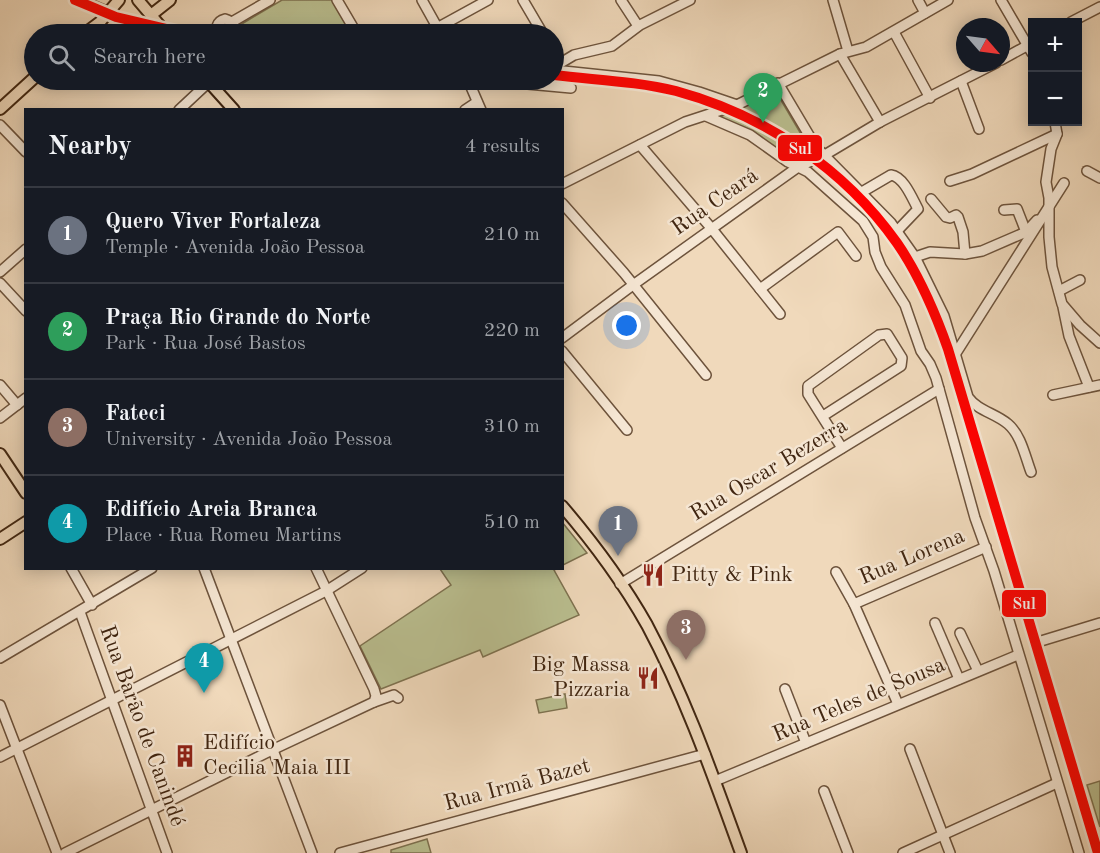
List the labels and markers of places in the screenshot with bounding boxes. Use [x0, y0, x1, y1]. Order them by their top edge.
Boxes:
pin: 2 [744, 74, 783, 123]
pin: 1 [598, 506, 638, 556]
restaurant icon: Pitty & Pink [640, 562, 666, 588]
place label: Pitty & Pink [671, 564, 793, 586]
pin: 3 [666, 610, 706, 660]
pin: 4 [184, 644, 224, 693]
place label: Big Massa Pizzaria [532, 654, 630, 701]
restaurant icon: Big Massa Pizzaria [635, 665, 661, 691]
place label: Edifício Cecilia Maia III [203, 732, 351, 779]
building icon: Edifício Cecilia Maia III [172, 743, 198, 769]

